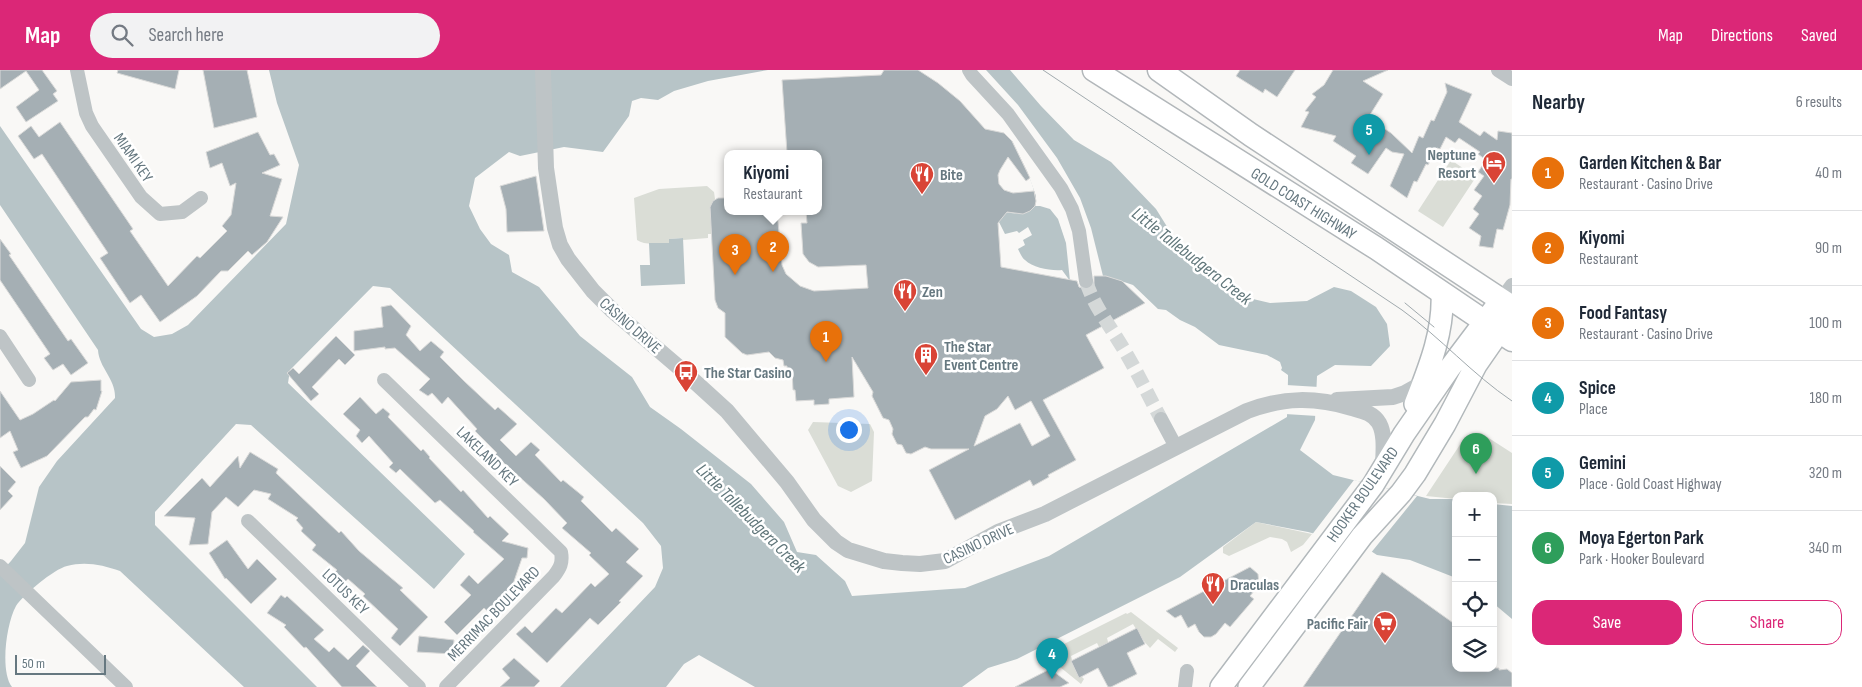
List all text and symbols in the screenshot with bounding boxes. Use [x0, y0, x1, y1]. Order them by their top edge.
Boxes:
search box [90, 13, 440, 58]
text: Map [25, 21, 60, 50]
icon: search [108, 21, 136, 49]
text: Search here [148, 24, 224, 47]
text: Map [1658, 25, 1683, 46]
text: Directions [1711, 25, 1773, 46]
text: Saved [1801, 25, 1837, 46]
text: Nearby [1532, 90, 1585, 115]
text: 6 results [1796, 93, 1842, 112]
pin: 5 [1353, 114, 1385, 155]
street label: MIAMI KEY [109, 130, 157, 186]
place label: Neptune Resort [1427, 146, 1476, 183]
popup [724, 150, 822, 215]
hotel icon: Neptune Resort [1481, 150, 1507, 184]
text: Garden Kitchen & Bar [1579, 152, 1721, 175]
restaurant icon: Bite [909, 161, 935, 195]
text: Kiyomi [743, 162, 789, 185]
street label: GOLD COAST HIGHWAY [1247, 164, 1360, 244]
text: 1 [1545, 164, 1551, 183]
text: 40 m [1815, 164, 1842, 183]
place label: Bite [940, 166, 963, 185]
text: Restaurant · Casino Drive [1579, 175, 1713, 194]
text: Restaurant [743, 185, 803, 204]
water label: Little Tallebudgera Creek [1128, 203, 1257, 310]
text: Kiyomi [1579, 227, 1625, 250]
pin: 2 [757, 231, 789, 272]
pin: 3 [719, 234, 751, 275]
text: 2 [1544, 239, 1552, 258]
text: 90 m [1815, 239, 1842, 258]
text: Restaurant [1579, 250, 1638, 269]
restaurant icon: Zen [892, 278, 918, 312]
place label: Zen [922, 283, 943, 302]
street label: CASINO DRIVE [595, 294, 665, 358]
text: Food Fantasy [1579, 302, 1667, 325]
text: 3 [1544, 314, 1552, 333]
text: 100 m [1809, 314, 1842, 333]
pin: 1 [810, 321, 842, 362]
text: Restaurant · Casino Drive [1579, 325, 1713, 344]
place label: The Star Event Centre [944, 338, 1018, 375]
building icon: The Star Event Centre [913, 342, 939, 376]
bus stop icon: The Star Casino [673, 359, 699, 393]
place label: The Star Casino [704, 364, 792, 383]
text: Spice [1579, 377, 1616, 400]
text: 4 [1544, 389, 1552, 408]
text: 180 m [1809, 389, 1842, 408]
text: Place [1579, 400, 1608, 419]
your location [836, 417, 862, 443]
street label: LAKELAND KEY [452, 423, 522, 491]
pin: 6 [1460, 433, 1492, 474]
street label: HOOKER BOULEVARD [1323, 443, 1403, 546]
text: Gemini [1579, 452, 1626, 475]
water label: Little Tallebudgera Creek [692, 459, 811, 578]
text: 5 [1544, 464, 1552, 483]
text: 320 m [1809, 464, 1842, 483]
text: Place · Gold Coast Highway [1579, 475, 1722, 494]
map controls [1452, 492, 1497, 672]
button: + [1452, 492, 1497, 537]
street label: CASINO DRIVE [940, 520, 1017, 569]
text: Moya Egerton Park [1579, 527, 1704, 550]
button: − [1452, 537, 1497, 582]
text: 6 [1544, 539, 1552, 558]
text: 340 m [1809, 539, 1842, 558]
text: Park · Hooker Boulevard [1579, 550, 1704, 569]
street label: MERRIMAC BOULEVARD [444, 562, 544, 666]
street label: LOTUS KEY [318, 565, 372, 619]
restaurant icon: Draculas [1200, 571, 1226, 605]
place label: Draculas [1230, 576, 1279, 595]
button: locate [1452, 582, 1497, 627]
button: Save [1532, 600, 1682, 645]
button: Share [1692, 600, 1842, 645]
supermarket icon: Pacific Fair [1372, 610, 1398, 644]
place label: Pacific Fair [1307, 615, 1368, 634]
button: layers [1452, 627, 1497, 672]
pin: 4 [1036, 638, 1068, 679]
scale bar [15, 652, 106, 675]
text: 50 m [22, 655, 45, 672]

